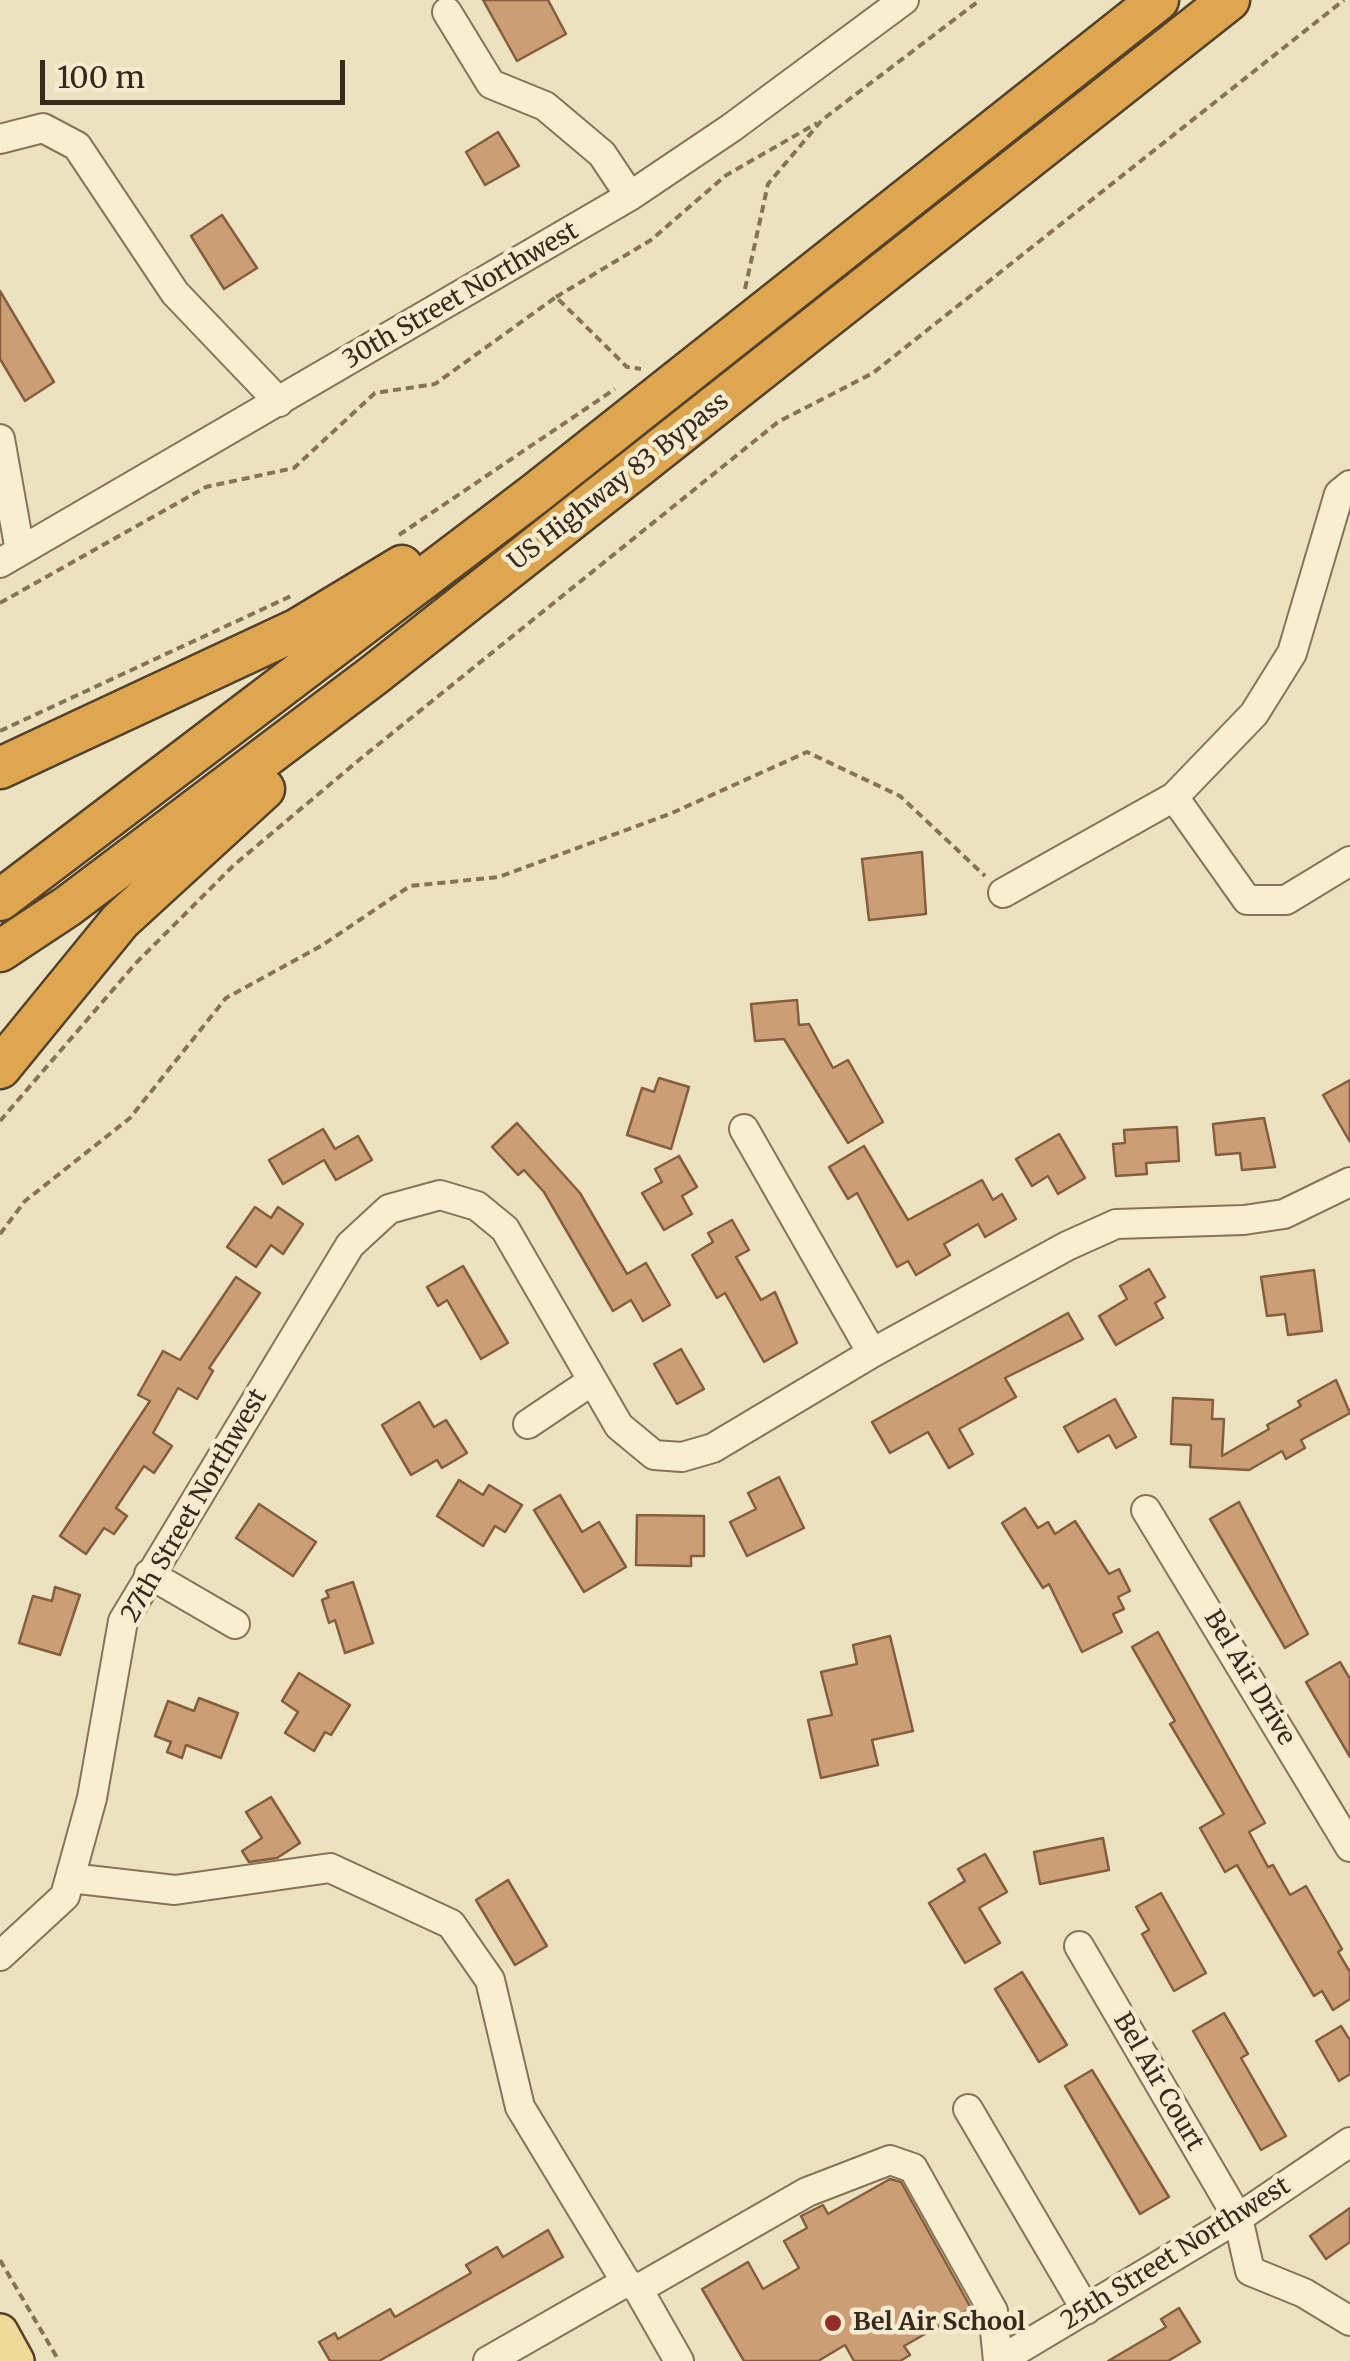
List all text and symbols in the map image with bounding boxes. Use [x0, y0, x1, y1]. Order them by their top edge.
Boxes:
scale bar [45, 40, 350, 102]
text: 100 m [57, 58, 145, 96]
street label: 30th Street Northwest [338, 216, 584, 376]
street label: US Highway 83 Bypass [503, 387, 735, 577]
street label: 27th Street Northwest [116, 1384, 274, 1628]
street label: Bel Air Drive [1197, 1605, 1301, 1751]
street label: Bel Air Court [1106, 2008, 1210, 2156]
street label: 25th Street Northwest [1056, 2171, 1296, 2337]
place label: Bel Air School [853, 2308, 1025, 2338]
marker: Bel Air School [822, 2312, 844, 2334]

